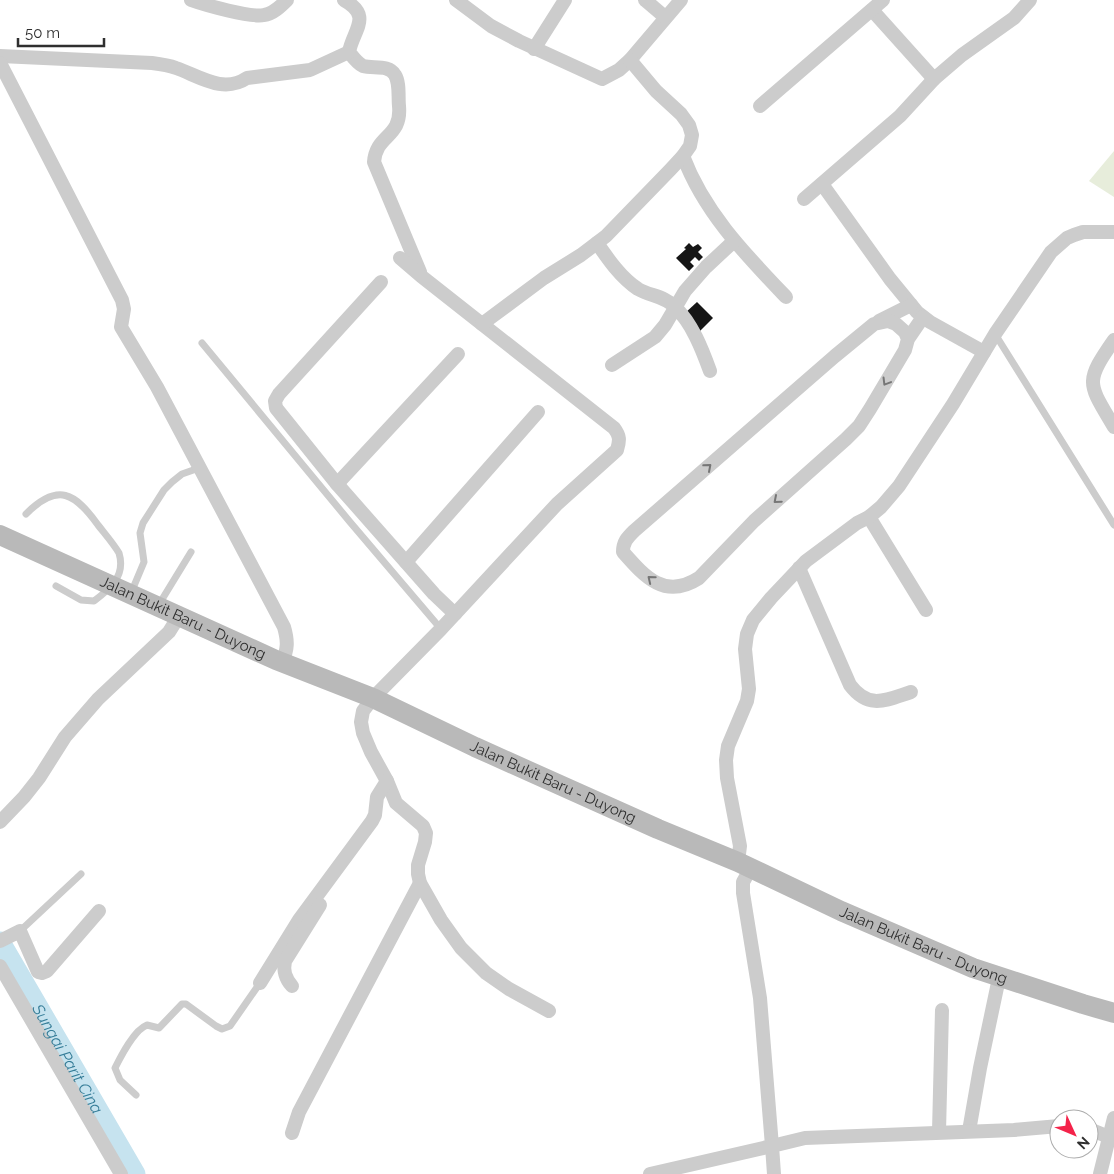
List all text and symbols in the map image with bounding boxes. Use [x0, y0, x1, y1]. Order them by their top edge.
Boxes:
scale bar [18, 15, 104, 47]
text: 50 m [25, 24, 60, 42]
one-way arrow [883, 376, 893, 385]
one-way arrow [703, 463, 712, 472]
one-way arrow [774, 495, 783, 503]
street label: Jalan Bukit Baru - Duyong [97, 573, 269, 663]
one-way arrow [648, 576, 657, 584]
street label: Jalan Bukit Baru - Duyong [467, 737, 639, 827]
street label: Jalan Bukit Baru - Duyong [837, 903, 1010, 988]
water label: Sungai Parit Cina [28, 1000, 107, 1117]
north arrow [1049, 1109, 1099, 1159]
text: N [1074, 1134, 1093, 1152]

